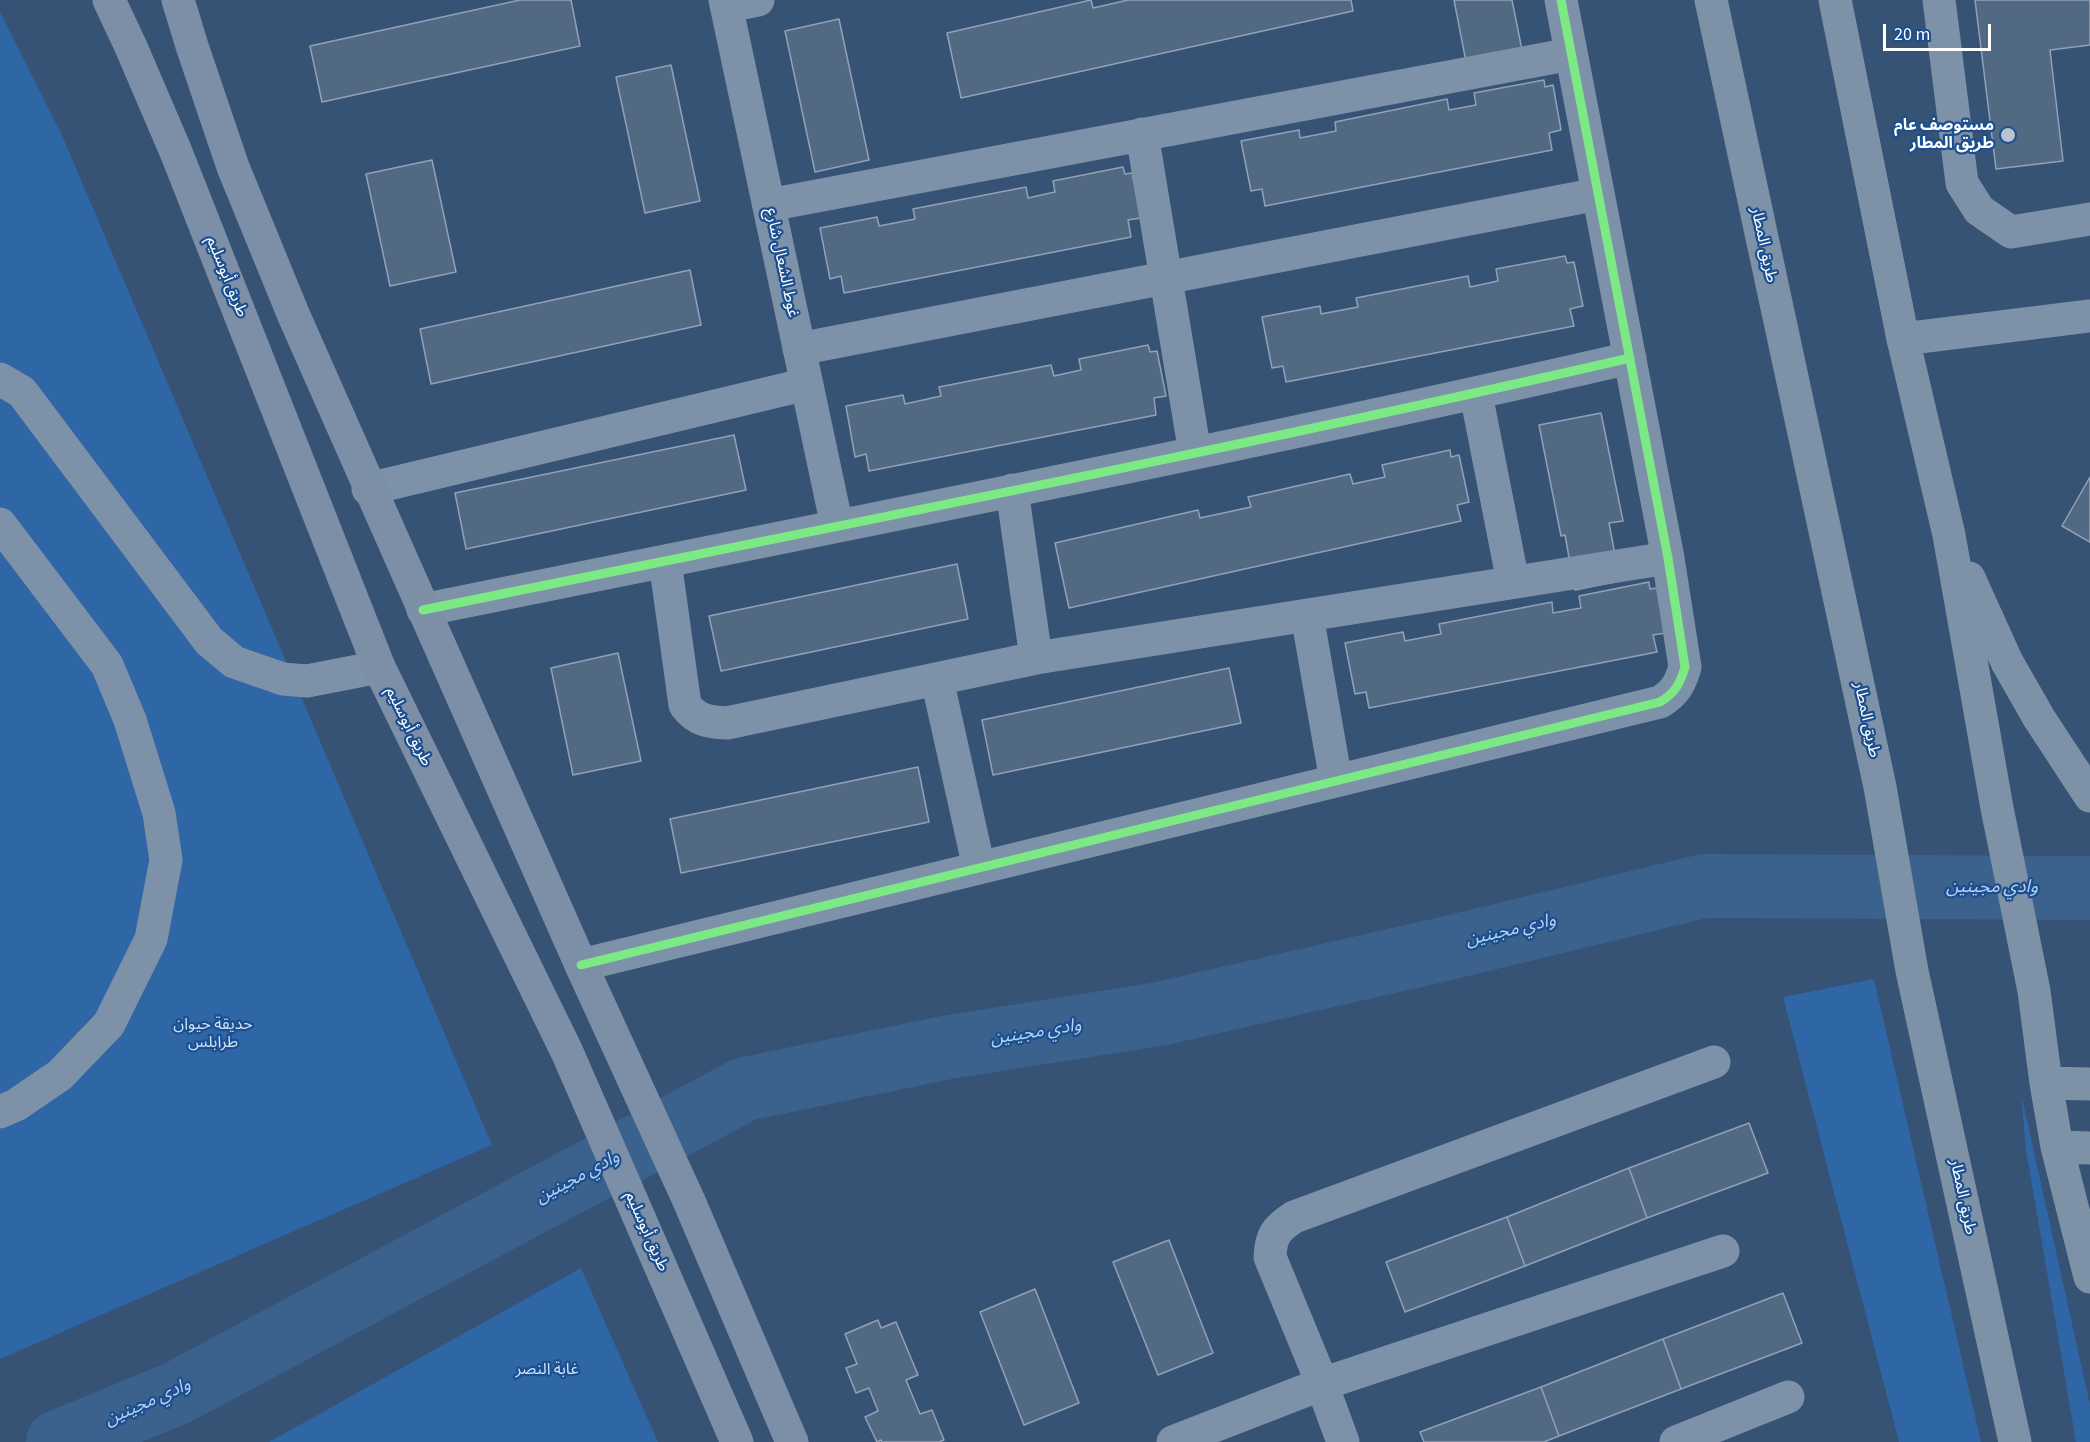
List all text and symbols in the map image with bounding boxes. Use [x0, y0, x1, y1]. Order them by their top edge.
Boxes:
scale bar [1886, 12, 1994, 50]
text: 20 m [1894, 22, 1930, 47]
place label: مستوصف عام طريق المطار [1894, 116, 1994, 154]
marker: مستوصف عام طريق المطار [1999, 126, 2017, 144]
street label: طريق المطار [1746, 205, 1780, 285]
street label: غوط الشعال شارع [760, 206, 802, 320]
street label: طريق أبوسليم [201, 234, 251, 320]
street label: طريق المطار [1849, 680, 1883, 760]
street label: طريق أبوسليم [381, 684, 435, 770]
water label: وادي مجينين [1946, 877, 2038, 899]
water label: وادي مجينين [1464, 910, 1558, 952]
park label: حديقة حيوان طرابلس [173, 1015, 253, 1053]
water label: وادي مجينين [989, 1015, 1083, 1051]
water label: وادي مجينين [532, 1147, 624, 1209]
street label: طريق المطار [1945, 1157, 1979, 1237]
street label: طريق أبوسليم [620, 1189, 672, 1275]
park label: غابة النصر [516, 1360, 578, 1380]
water label: وادي مجينين [102, 1374, 194, 1432]

